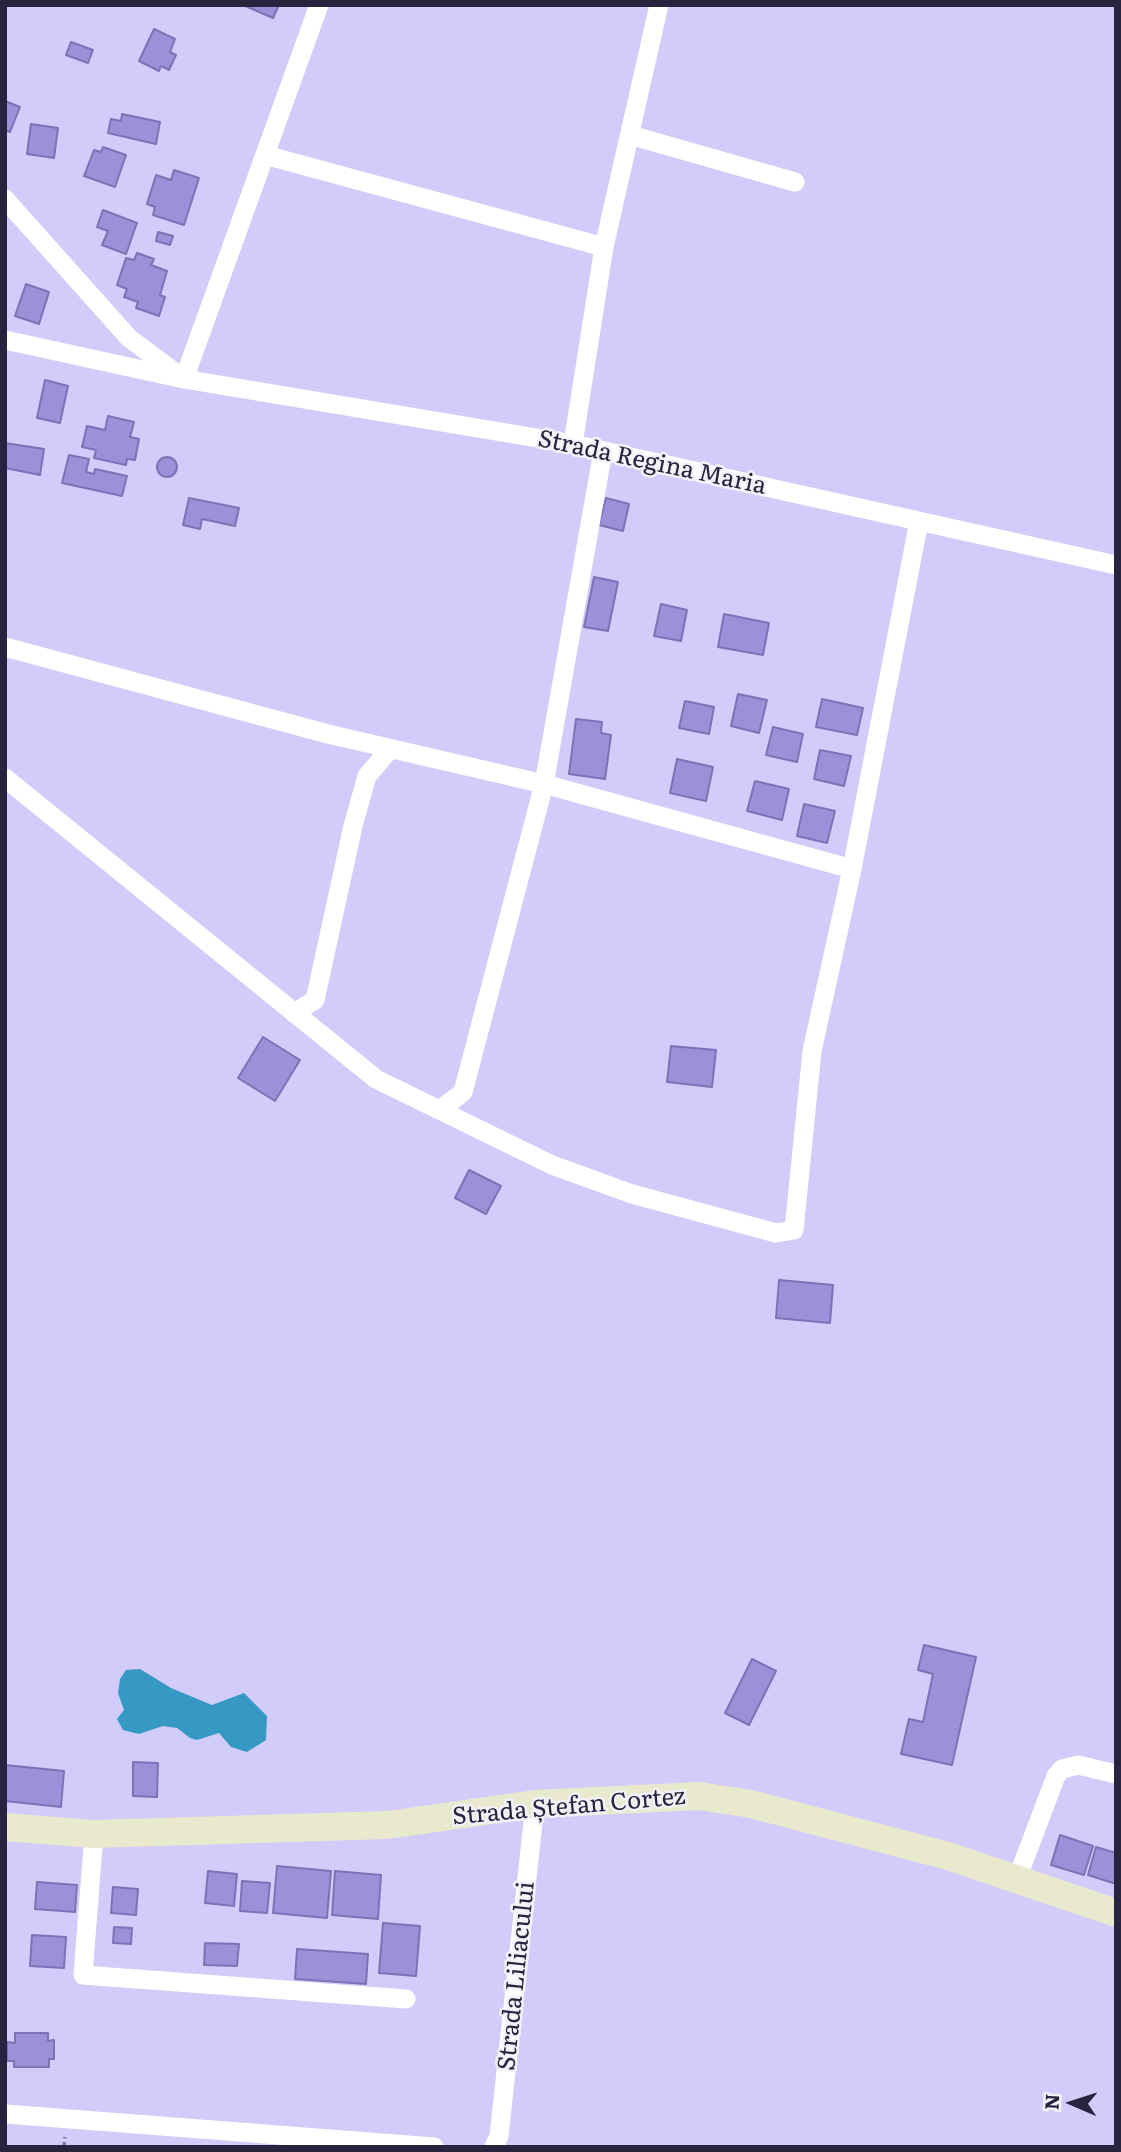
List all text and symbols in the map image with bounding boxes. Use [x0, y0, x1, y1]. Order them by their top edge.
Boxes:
street label: Strada Regina Maria [535, 425, 769, 501]
street label: Strada Ștefan Cortez [451, 1782, 687, 1832]
street label: Strada Liliacului [493, 1880, 541, 2072]
north arrow [1037, 2068, 1107, 2138]
text: N [1037, 2093, 1065, 2111]

